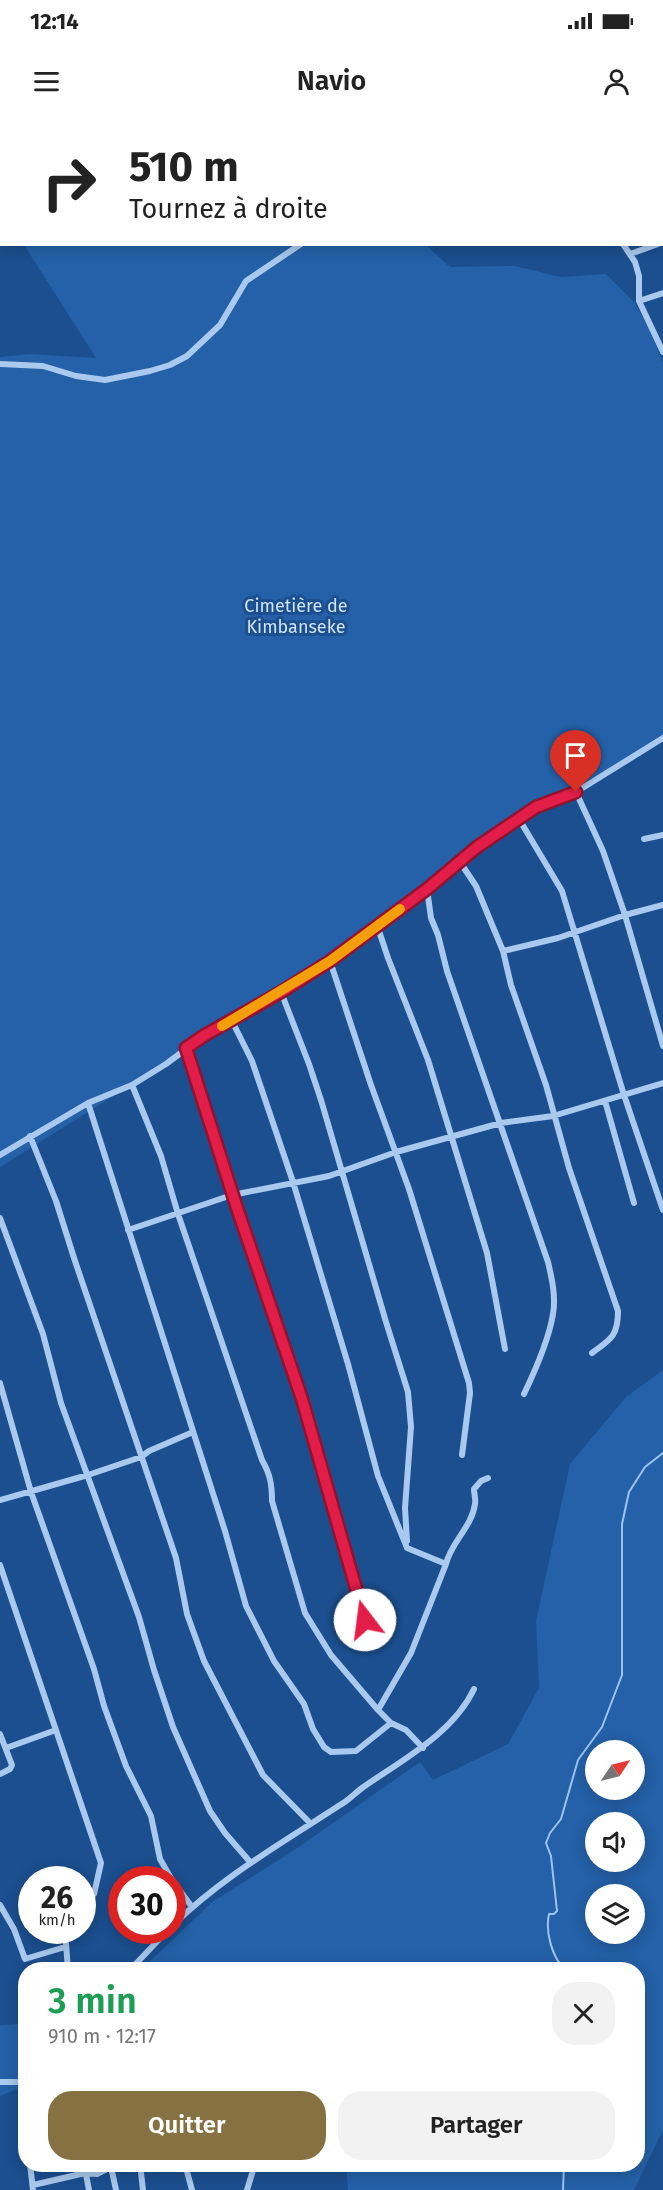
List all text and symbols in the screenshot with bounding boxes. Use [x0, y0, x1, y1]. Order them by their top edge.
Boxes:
text: 12:14 [30, 8, 79, 35]
icon: menu [30, 65, 63, 98]
text: Navio [297, 65, 366, 97]
icon: person [600, 65, 633, 98]
text: 510 m [129, 142, 239, 192]
icon: right [30, 144, 108, 222]
text: Tournez à droite [129, 193, 328, 225]
park label: Cimetière de Kimbanseke [244, 595, 348, 638]
pin [550, 730, 601, 792]
icon: arrive [559, 739, 592, 772]
position arrow [333, 1588, 397, 1652]
north arrow [585, 1740, 645, 1800]
map controls [585, 1740, 645, 1944]
button: sound [585, 1812, 645, 1872]
speed limit sign: 30 [108, 1866, 186, 1944]
text: 26 [41, 1880, 73, 1916]
button: layers [585, 1884, 645, 1944]
text: km/h [38, 1911, 76, 1929]
text: 3 min [48, 1979, 137, 2023]
button: close [552, 1982, 615, 2045]
text: 910 m · 12:17 [48, 2024, 156, 2048]
button: Quitter [48, 2091, 326, 2160]
button: Partager [338, 2091, 615, 2160]

